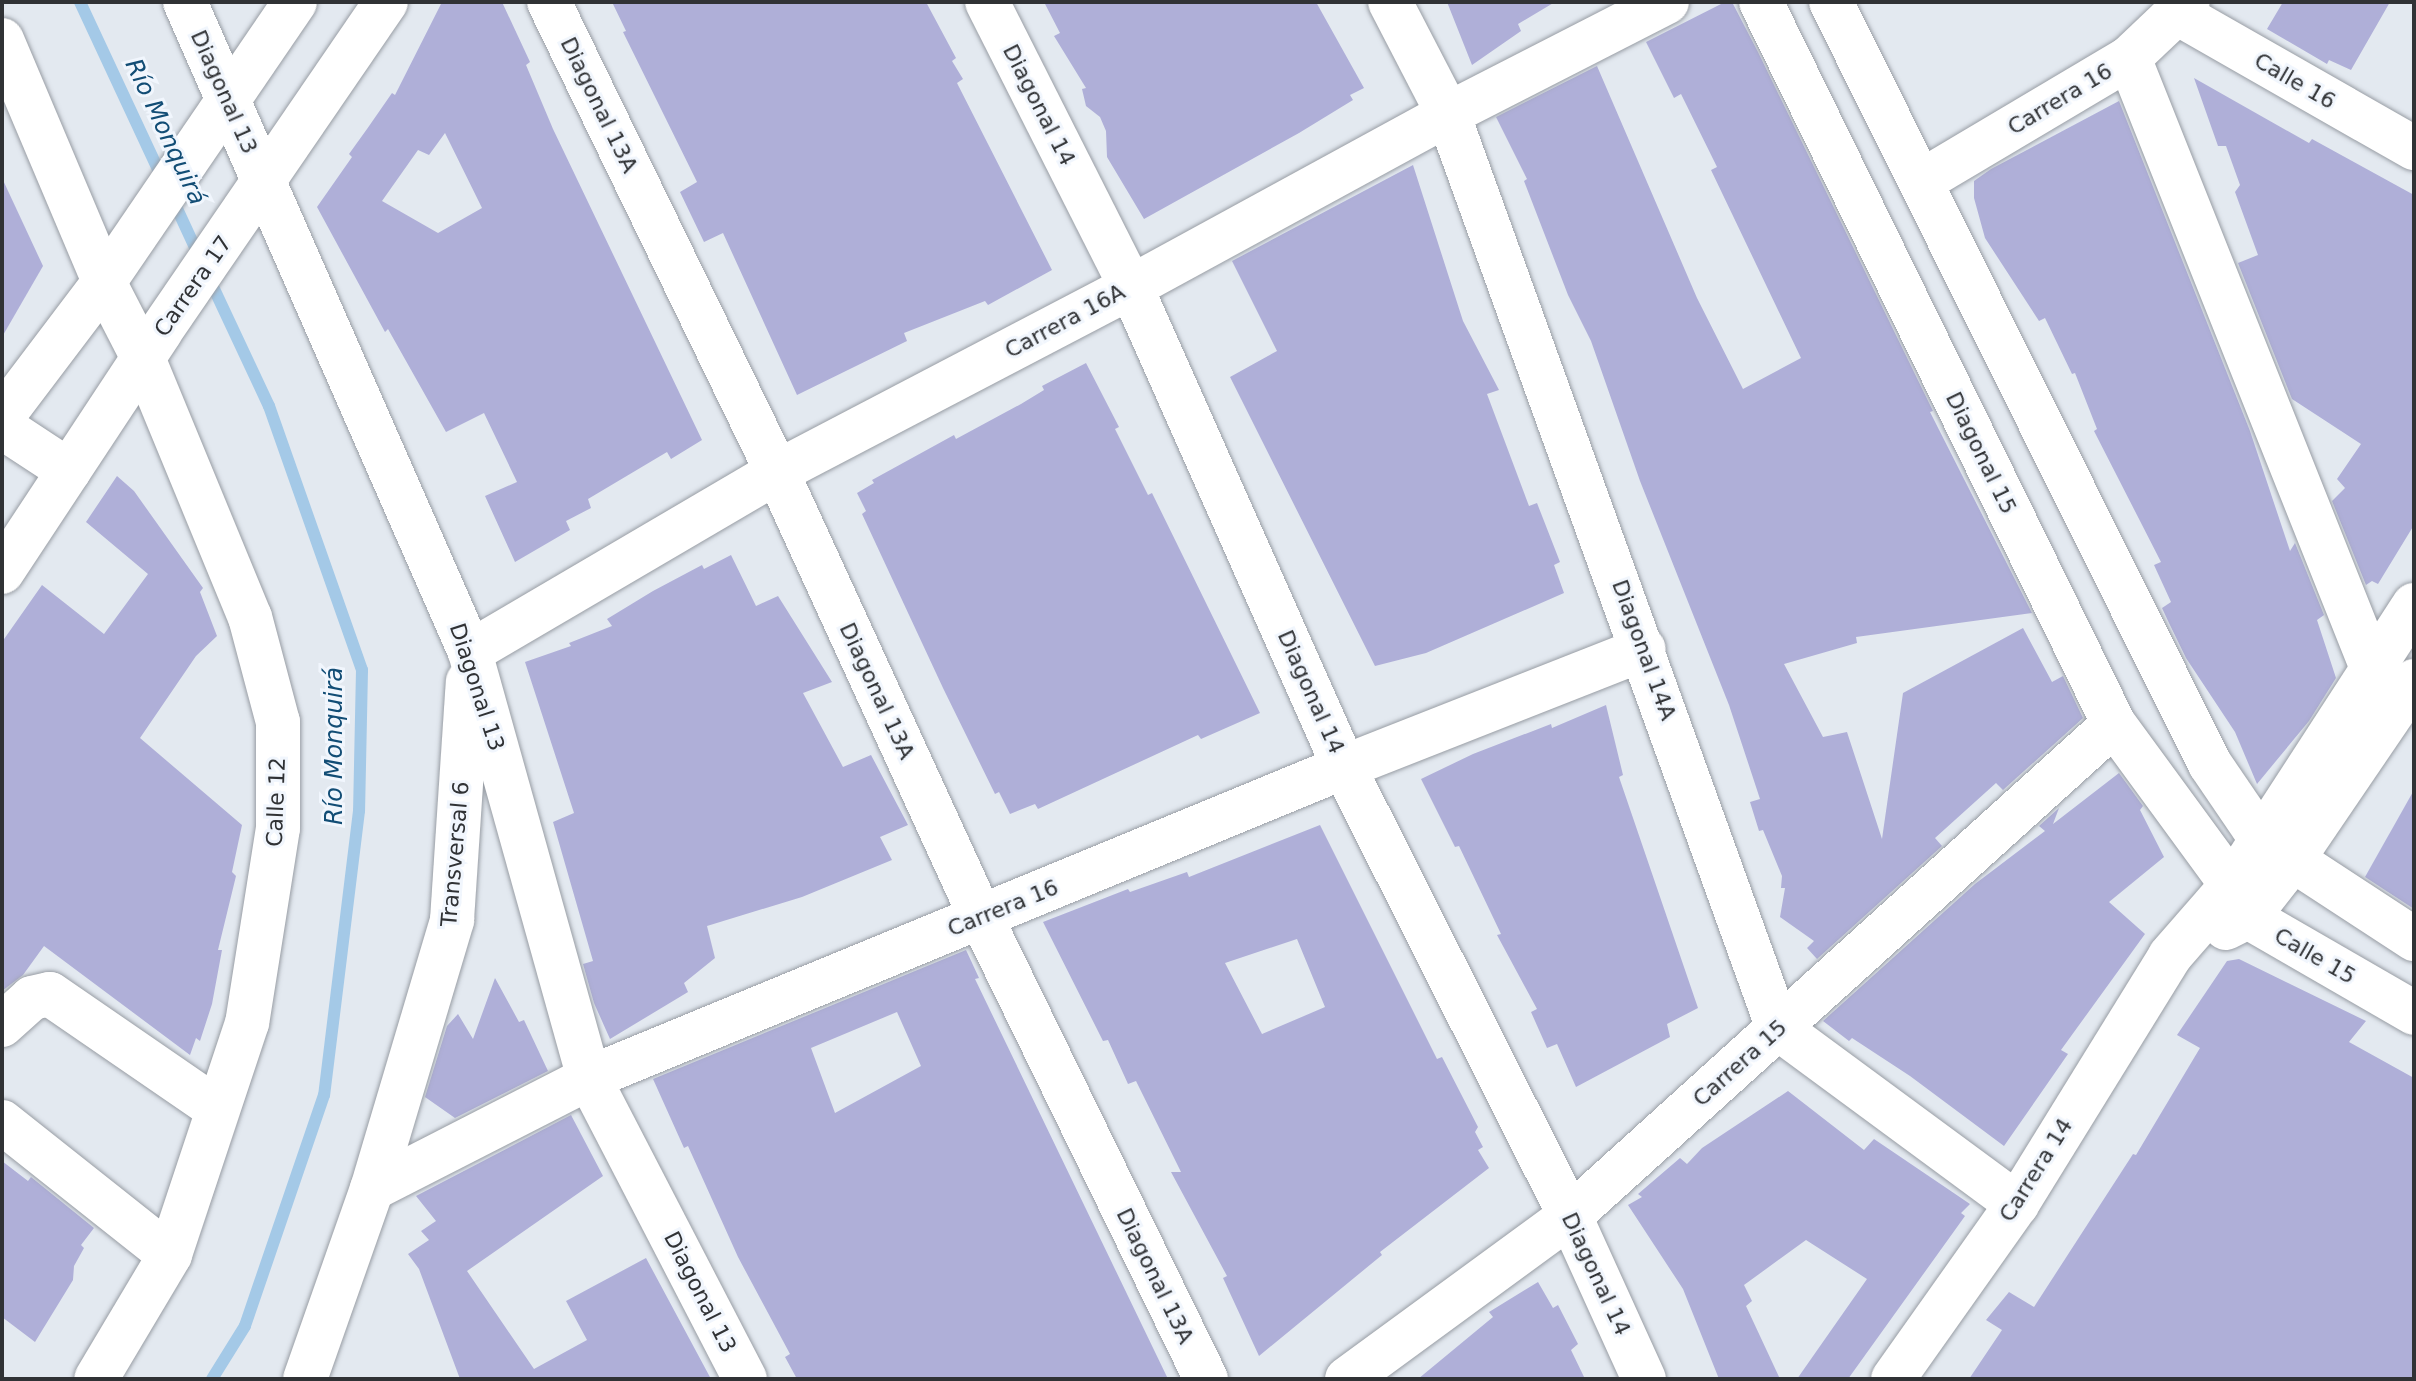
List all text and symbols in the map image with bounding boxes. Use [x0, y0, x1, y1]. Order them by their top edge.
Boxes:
street label: Diagonal 13 [185, 26, 263, 158]
street label: Diagonal 13A [555, 33, 643, 177]
street label: Diagonal 14 [997, 40, 1081, 170]
street label: Calle 16 [2250, 47, 2340, 115]
water label: Río Monquirá [119, 54, 211, 210]
street label: Carrera 16 [2003, 58, 2117, 140]
street label: Carrera 17 [149, 230, 237, 342]
street label: Carrera 16A [1000, 278, 1130, 364]
street label: Diagonal 15 [1940, 388, 2022, 518]
street label: Diagonal 14A [1606, 576, 1682, 724]
street label: Diagonal 13A [834, 619, 920, 763]
street label: Diagonal 13 [444, 620, 510, 754]
street label: Diagonal 14 [1272, 626, 1350, 758]
water label: Río Monquirá [321, 667, 349, 825]
street label: Calle 12 [261, 757, 291, 847]
street label: Transversal 6 [435, 780, 475, 928]
street label: Carrera 16 [944, 874, 1062, 942]
street label: Calle 15 [2270, 922, 2360, 990]
street label: Carrera 15 [1688, 1014, 1792, 1112]
street label: Carrera 14 [1994, 1113, 2078, 1227]
street label: Diagonal 13A [1111, 1204, 1199, 1348]
street label: Diagonal 14 [1556, 1208, 1636, 1340]
street label: Diagonal 13 [658, 1227, 742, 1357]

